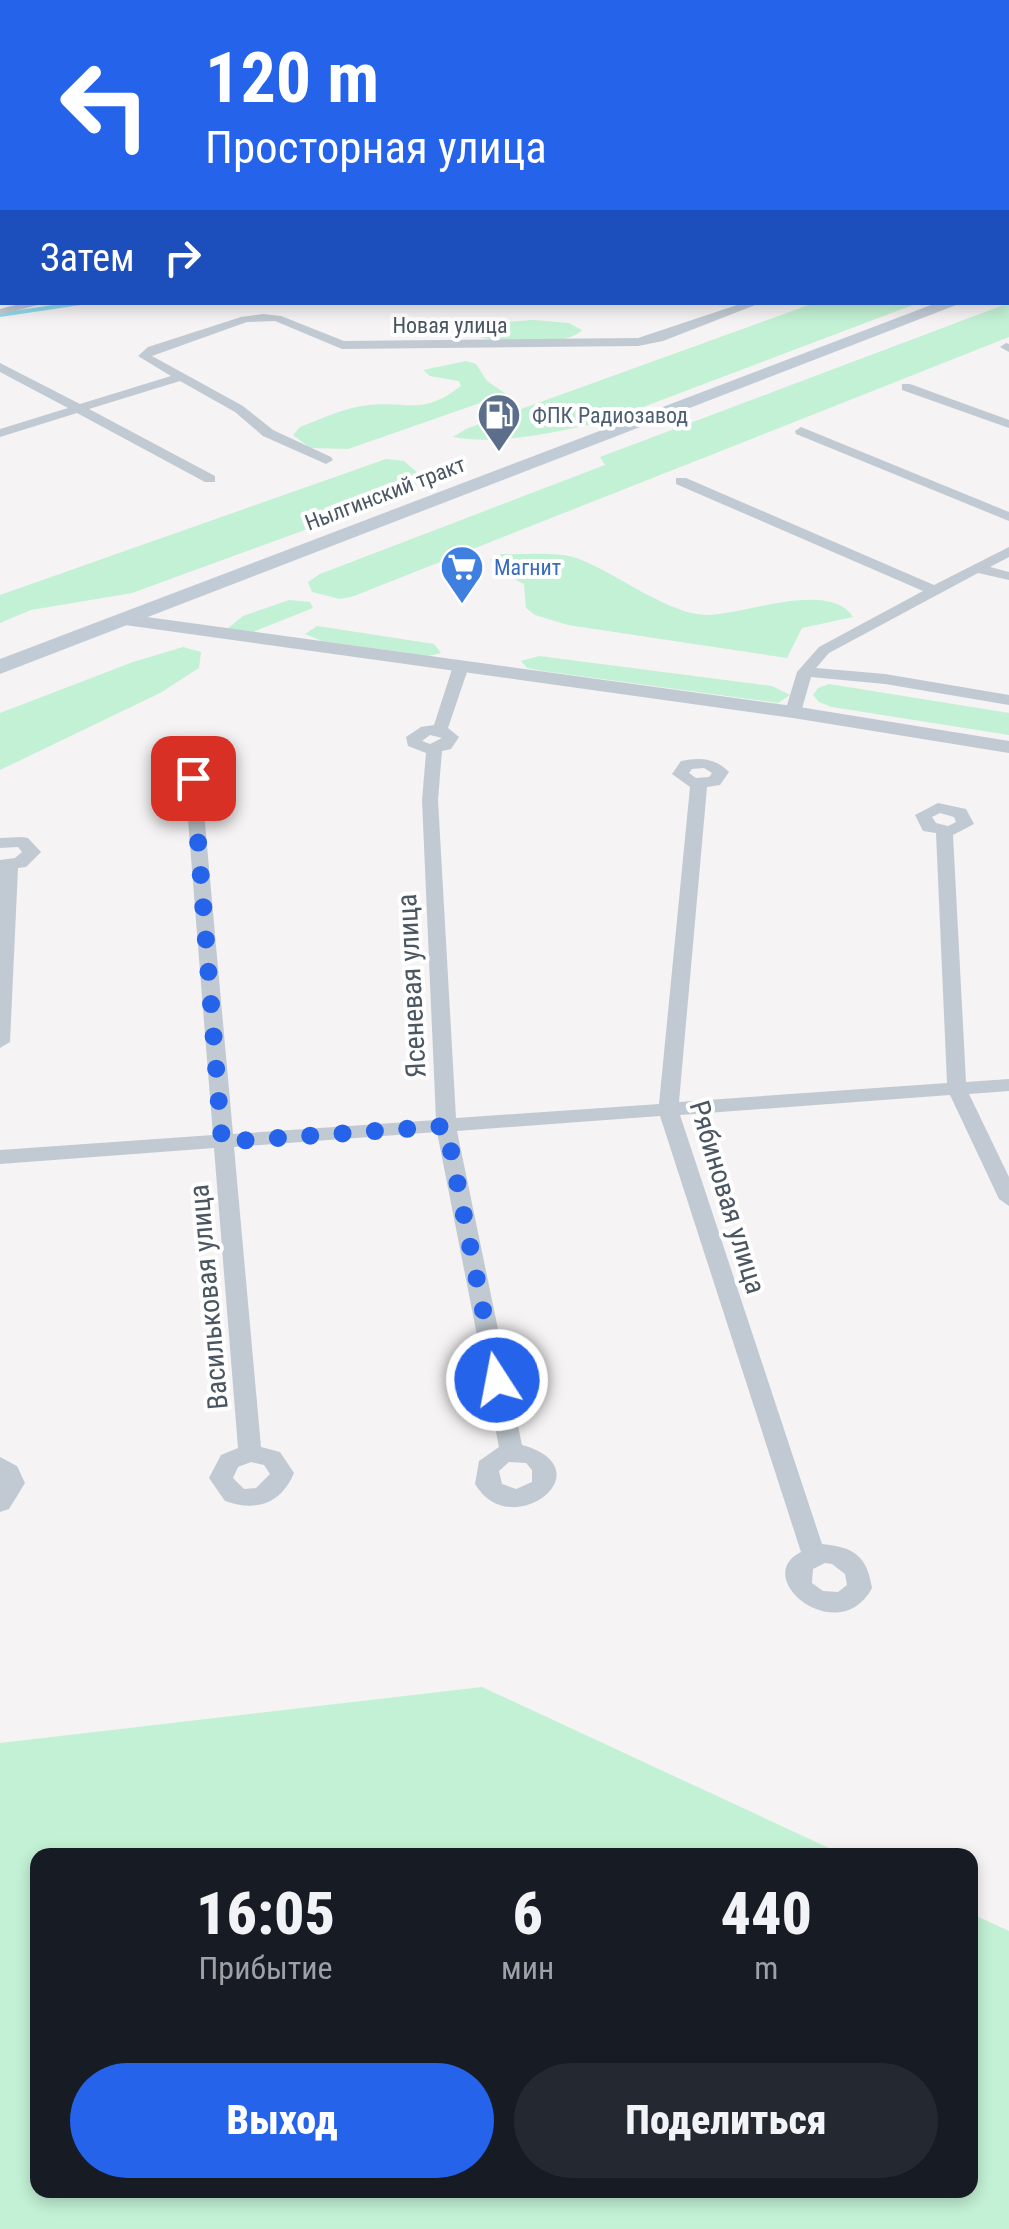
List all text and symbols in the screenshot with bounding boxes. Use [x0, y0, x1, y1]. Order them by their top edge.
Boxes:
text: 120 m [205, 37, 379, 119]
icon: left [40, 40, 170, 170]
text: Просторная улица [205, 121, 547, 174]
icon: right [155, 230, 210, 285]
text: Затем [40, 236, 135, 280]
street label: Новая улица [392, 313, 508, 338]
fuel station icon: ФПК Радиозавод [476, 392, 522, 453]
place label: ФПК Радиозавод [532, 403, 688, 428]
street label: Нылгинский тракт [302, 451, 469, 535]
supermarket icon: Магнит [439, 544, 485, 605]
place label: Магнит [494, 555, 561, 580]
pin [151, 736, 236, 821]
icon: arrive [166, 751, 221, 806]
street label: Ясеневая улица [390, 893, 433, 1079]
street label: Рябиновая улица [682, 1097, 773, 1298]
street label: Васильковая улица [182, 1183, 235, 1411]
position arrow [445, 1328, 549, 1432]
text: 16:05 [196, 1878, 335, 1949]
text: 6 [512, 1878, 543, 1949]
text: 440 [720, 1878, 812, 1949]
text: Прибытие [198, 1949, 333, 1987]
text: мин [501, 1949, 554, 1987]
text: m [754, 1949, 778, 1987]
button: Выход [70, 2063, 494, 2178]
button: Поделиться [514, 2063, 938, 2178]

